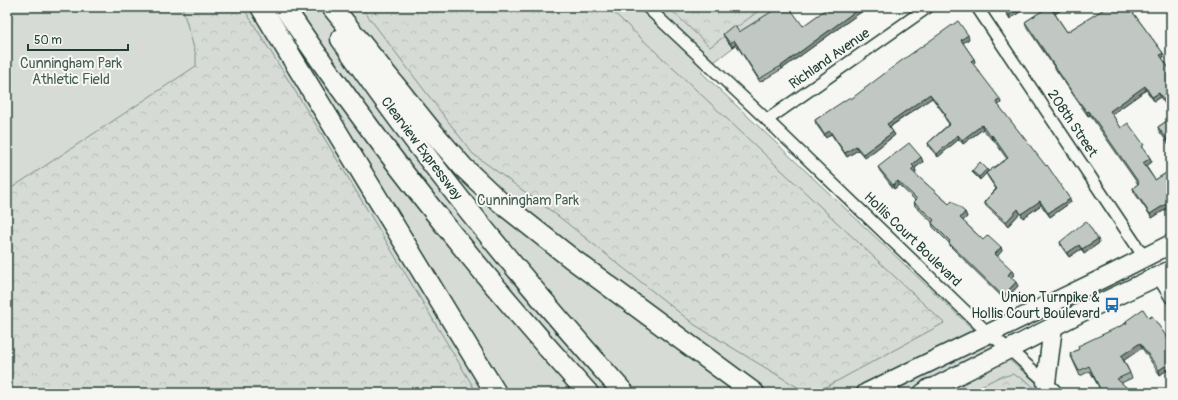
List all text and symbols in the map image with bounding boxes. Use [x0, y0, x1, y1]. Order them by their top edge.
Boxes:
street label: Richland Avenue [786, 24, 873, 92]
scale bar [28, 26, 128, 52]
text: 50 m [34, 33, 62, 48]
park label: Cunningham Park Athletic Field [20, 55, 122, 88]
street label: 208th Street [1044, 86, 1102, 161]
street label: Clearview Expressway [377, 93, 466, 203]
street label: Hollis Court Boulevard [860, 188, 965, 290]
park label: Cunningham Park [477, 192, 579, 209]
place label: Union Turnpike & Hollis Court Boulevard [971, 289, 1100, 322]
bus stop icon: Union Turnpike & Hollis Court Boulevard [1103, 296, 1121, 314]

